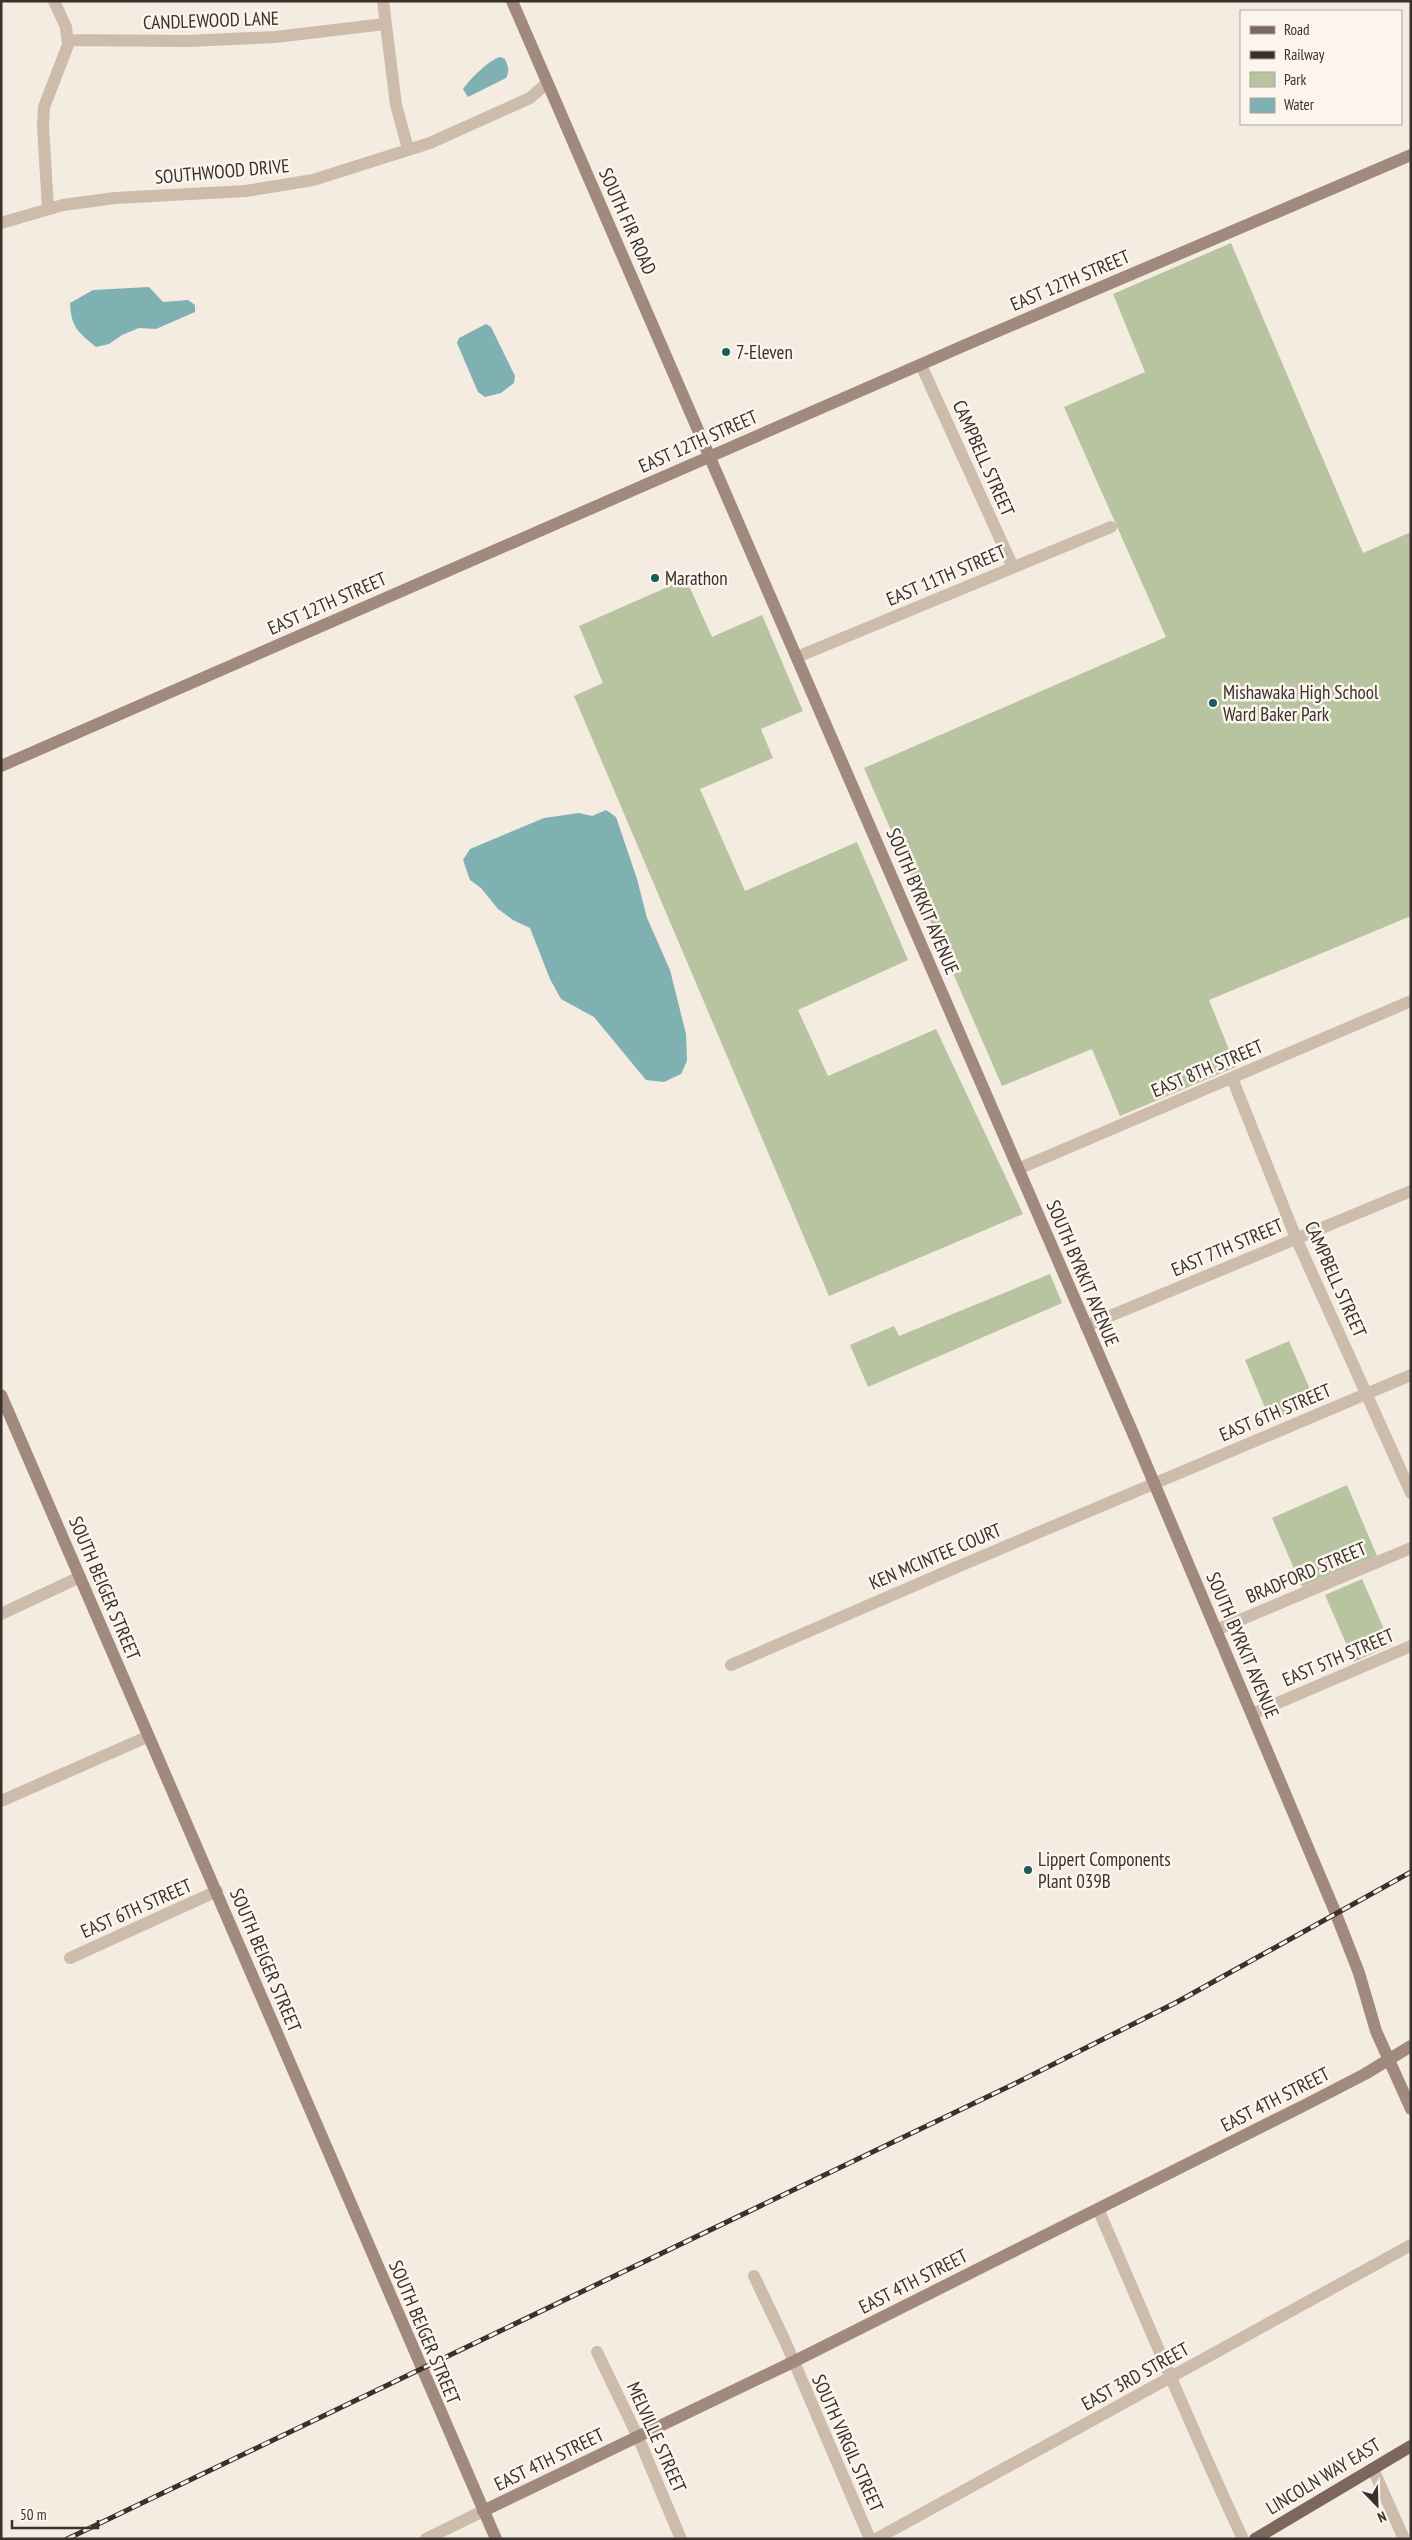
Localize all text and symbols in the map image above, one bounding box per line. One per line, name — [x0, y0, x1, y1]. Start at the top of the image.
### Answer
street label: CANDLEWOOD LANE — [143, 6, 279, 34]
legend — [1240, 10, 1402, 125]
text: Road — [1284, 20, 1310, 39]
text: Railway — [1284, 45, 1325, 64]
text: Park — [1284, 70, 1306, 89]
text: Water — [1284, 95, 1315, 114]
street label: SOUTHWOOD DRIVE — [154, 153, 290, 189]
street label: SOUTH FIR ROAD — [594, 164, 662, 278]
street label: EAST 12TH STREET — [1007, 244, 1134, 316]
place label: 7-Eleven — [736, 340, 793, 364]
marker: 7-Eleven — [720, 346, 732, 358]
street label: CAMPBELL STREET — [948, 396, 1021, 520]
street label: EAST 12TH STREET — [635, 404, 762, 478]
street label: EAST 11TH STREET — [883, 539, 1010, 611]
street label: EAST 12TH STREET — [264, 566, 391, 640]
place label: Marathon — [665, 566, 728, 590]
marker: Marathon — [649, 572, 661, 584]
place label: Mishawaka High School Ward Baker Park — [1223, 680, 1379, 726]
marker: Mishawaka High School Ward Baker Park — [1207, 697, 1219, 709]
street label: SOUTH BYRKIT AVENUE — [881, 824, 965, 978]
street label: EAST 8TH STREET — [1148, 1034, 1267, 1102]
street label: SOUTH BYRKIT AVENUE — [1041, 1196, 1125, 1350]
street label: EAST 7TH STREET — [1168, 1213, 1287, 1281]
street label: CAMPBELL STREET — [1300, 1217, 1373, 1341]
street label: EAST 6TH STREET — [1216, 1378, 1335, 1446]
street label: SOUTH BEIGER STREET — [64, 1512, 146, 1664]
street label: KEN MCINTEE COURT — [865, 1517, 1005, 1595]
street label: BRADFORD STREET — [1242, 1536, 1370, 1608]
street label: SOUTH BYRKIT AVENUE — [1201, 1568, 1285, 1722]
street label: EAST 5TH STREET — [1279, 1623, 1398, 1691]
place label: Lippert Components Plant 039B — [1038, 1847, 1171, 1893]
marker: Lippert Components Plant 039B — [1022, 1864, 1034, 1876]
street label: EAST 6TH STREET — [77, 1873, 196, 1943]
street label: SOUTH BEIGER STREET — [225, 1884, 307, 2036]
street label: EAST 4TH STREET — [1217, 2061, 1334, 2137]
street label: EAST 4TH STREET — [855, 2243, 972, 2319]
street label: SOUTH BEIGER STREET — [384, 2256, 466, 2408]
street label: EAST 3RD STREET — [1077, 2336, 1193, 2415]
street label: SOUTH VIRGIL STREET — [807, 2370, 889, 2516]
street label: MELVILLE STREET — [622, 2378, 692, 2496]
street label: EAST 4TH STREET — [490, 2422, 608, 2496]
street label: LINCOLN WAY EAST — [1261, 2433, 1385, 2519]
north arrow — [1352, 2480, 1402, 2530]
scale bar — [12, 2498, 99, 2530]
text: 50 m — [20, 2505, 46, 2524]

